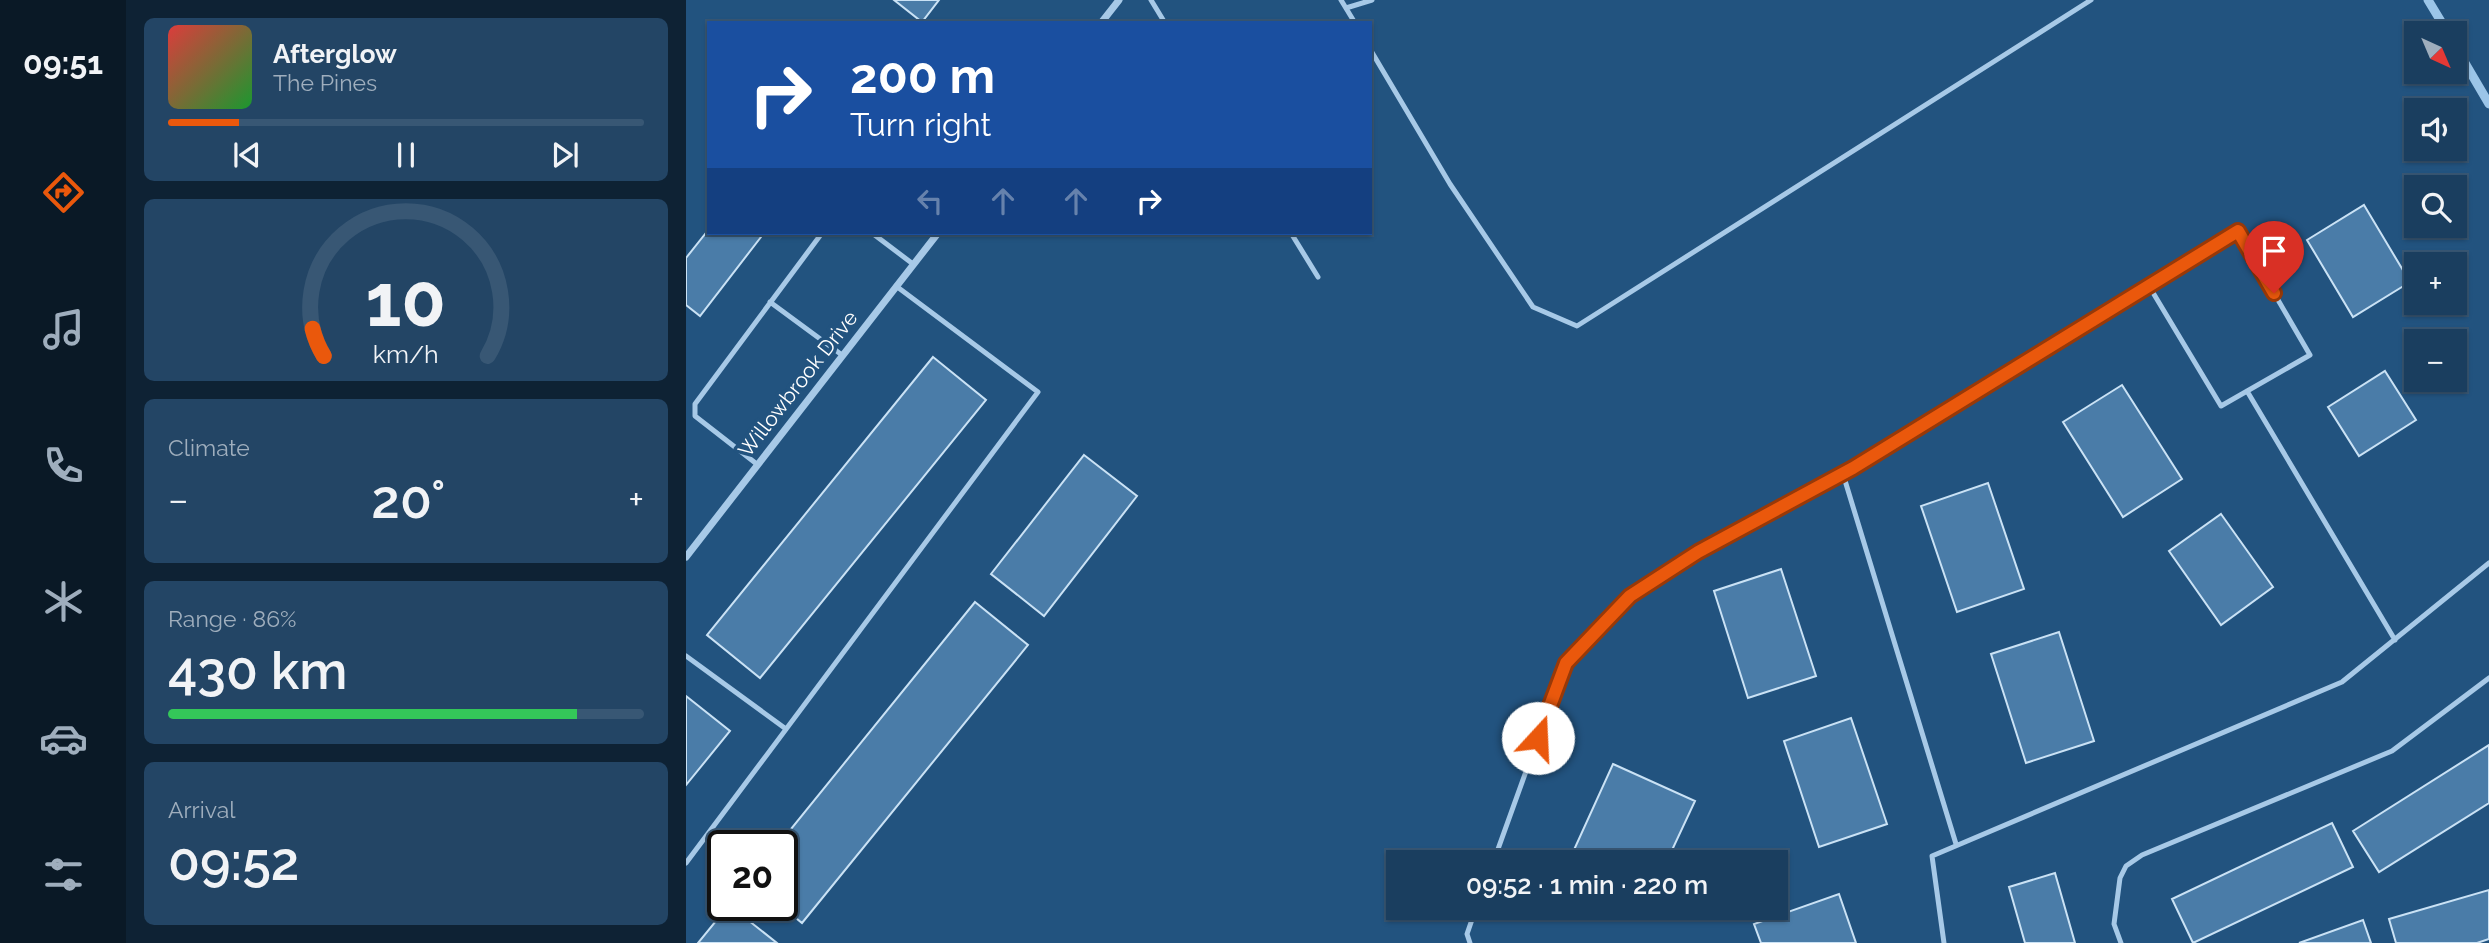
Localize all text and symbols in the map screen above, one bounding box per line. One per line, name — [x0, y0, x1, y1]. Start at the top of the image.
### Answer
north arrow — [2404, 21, 2468, 84]
map controls — [2404, 21, 2467, 392]
text: Afterglow — [273, 39, 397, 69]
text: 09:51 — [23, 44, 103, 81]
text: 200 m — [850, 47, 995, 104]
icon: right — [735, 49, 826, 140]
text: The Pines — [273, 69, 377, 96]
button: sound — [2404, 98, 2467, 161]
text: Turn right — [850, 106, 991, 143]
icon: previous — [228, 136, 266, 174]
icon: pause — [387, 136, 425, 174]
icon: next — [546, 136, 584, 174]
icon: directions — [39, 168, 88, 217]
button: search — [2404, 175, 2467, 238]
icon: left — [911, 182, 949, 220]
icon: ahead — [984, 182, 1022, 220]
icon: ahead — [1057, 182, 1095, 220]
icon: right — [1130, 182, 1168, 220]
pin — [2244, 221, 2304, 293]
icon: arrive — [2255, 232, 2293, 270]
button: + — [2404, 252, 2467, 315]
text: 10 — [366, 259, 446, 344]
icon: music — [39, 305, 88, 354]
street label: Willowbrook Drive — [733, 306, 862, 462]
button: − — [2404, 329, 2467, 392]
text: km/h — [373, 339, 439, 369]
text: Climate — [168, 434, 250, 461]
icon: phone — [39, 441, 88, 490]
text: 20° — [371, 469, 445, 530]
text: − — [168, 477, 188, 522]
text: + — [628, 477, 644, 522]
icon: climate — [39, 577, 88, 626]
text: Range · 86% — [168, 605, 297, 632]
text: 430 km — [168, 640, 347, 701]
position arrow — [1501, 701, 1575, 775]
icon: car — [39, 714, 88, 763]
text: Arrival — [168, 796, 235, 823]
speed limit sign: 20 — [707, 830, 798, 921]
text: 09:52 — [168, 831, 299, 892]
icon: filters — [39, 850, 88, 899]
text: 09:52 · 1 min · 220 m — [1466, 870, 1708, 900]

